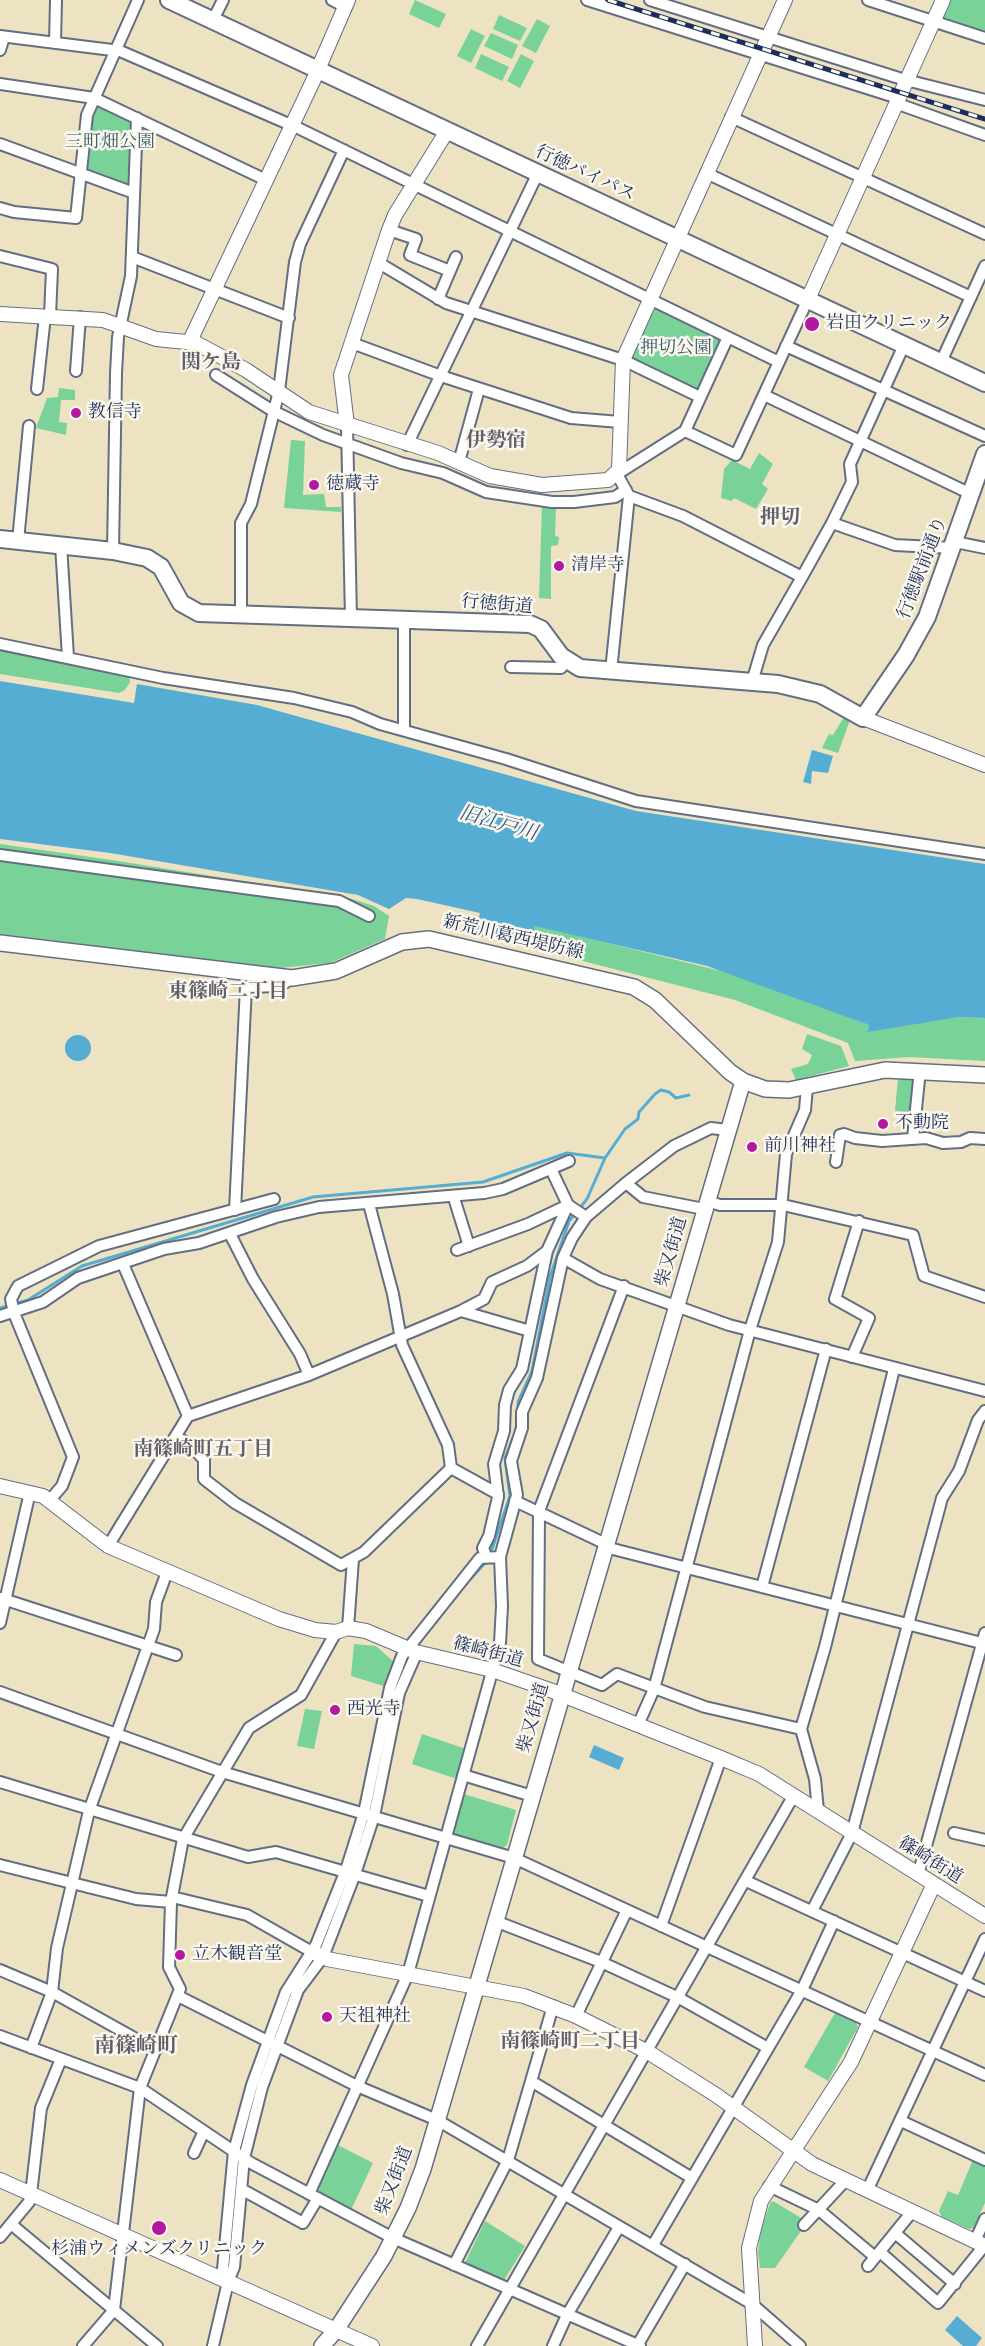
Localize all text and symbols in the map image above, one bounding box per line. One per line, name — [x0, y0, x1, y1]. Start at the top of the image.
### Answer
park label: 三町畑公園 — [65, 132, 155, 154]
street label: 行徳バイパス — [531, 141, 639, 207]
place label: 岩田クリニック — [826, 313, 952, 335]
marker: 岩田クリニック — [803, 315, 821, 333]
park label: 押切公園 — [640, 338, 712, 360]
district label: 関ケ島 — [181, 351, 241, 375]
place label: 教信寺 — [88, 402, 142, 424]
marker: 教信寺 — [69, 406, 83, 420]
district label: 伊勢宿 — [466, 429, 526, 453]
place label: 徳蔵寺 — [326, 474, 380, 496]
marker: 徳蔵寺 — [307, 478, 321, 492]
district label: 押切 — [760, 506, 800, 530]
street label: 行徳駅前通り — [894, 514, 952, 622]
place label: 清岸寺 — [571, 555, 625, 577]
marker: 清岸寺 — [552, 559, 566, 573]
street label: 行徳街道 — [460, 591, 534, 619]
water label: 旧江戸川 — [456, 801, 540, 847]
street label: 新荒川葛西堤防線 — [440, 911, 586, 965]
district label: 東篠崎二丁目 — [168, 980, 288, 1004]
place label: 不動院 — [895, 1113, 949, 1135]
marker: 不動院 — [876, 1117, 890, 1131]
place label: 前川神社 — [764, 1136, 836, 1158]
marker: 前川神社 — [745, 1140, 759, 1154]
street label: 柴又街道 — [652, 1214, 692, 1290]
district label: 南篠崎町五丁目 — [133, 1438, 273, 1462]
street label: 篠崎街道 — [450, 1633, 526, 1673]
street label: 柴又街道 — [514, 1680, 554, 1756]
place label: 西光寺 — [347, 1699, 401, 1721]
marker: 西光寺 — [328, 1703, 342, 1717]
street label: 篠崎街道 — [894, 1833, 966, 1889]
place label: 立木観音堂 — [192, 1944, 282, 1966]
marker: 立木観音堂 — [173, 1948, 187, 1962]
place label: 天祖神社 — [339, 2006, 411, 2028]
marker: 天祖神社 — [320, 2010, 334, 2024]
district label: 南篠崎町二丁目 — [500, 2030, 640, 2054]
district label: 南篠崎町 — [94, 2034, 178, 2060]
street label: 柴又街道 — [372, 2144, 418, 2218]
marker: 杉浦ウィメンズクリニック — [150, 2219, 168, 2237]
place label: 杉浦ウィメンズクリニック — [51, 2239, 267, 2261]

